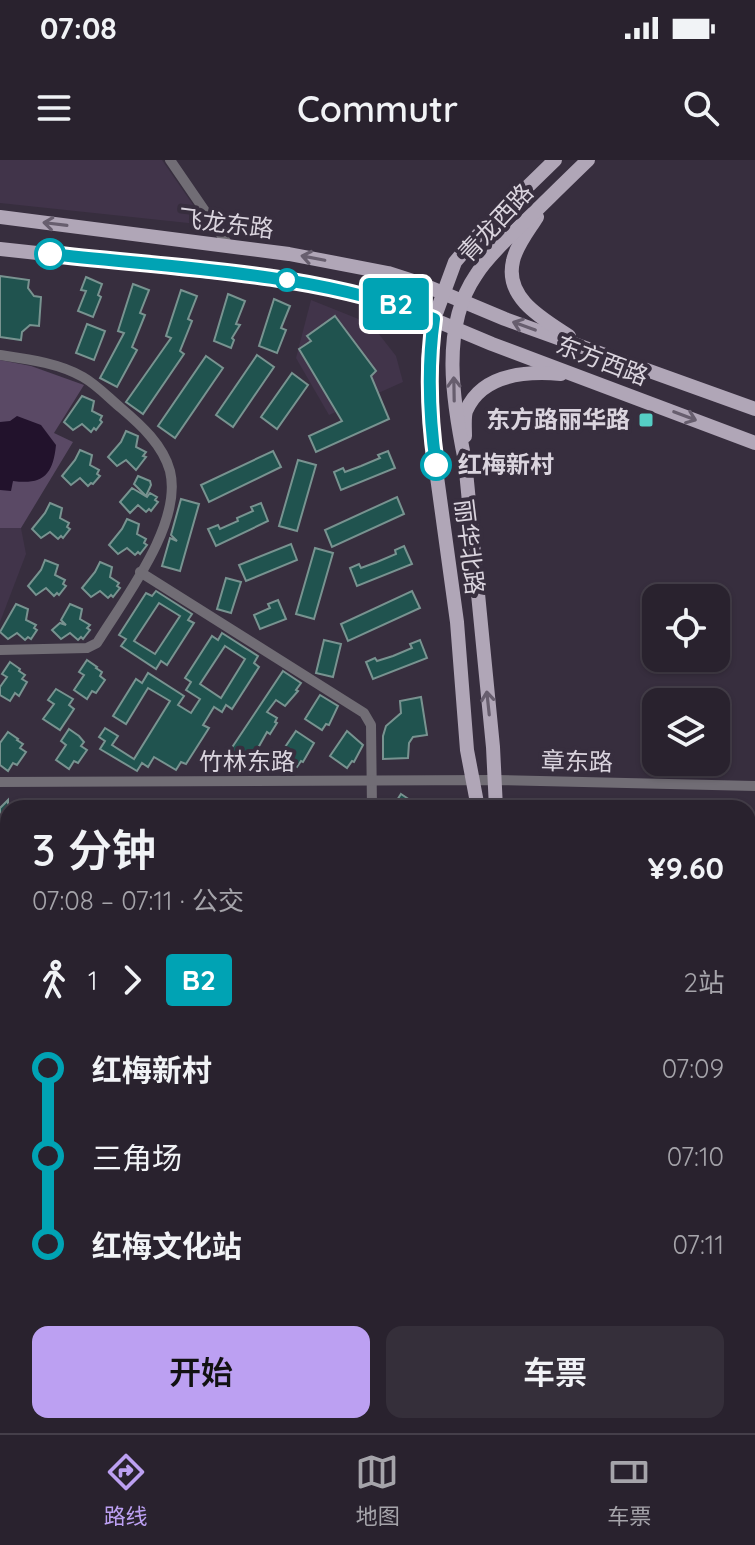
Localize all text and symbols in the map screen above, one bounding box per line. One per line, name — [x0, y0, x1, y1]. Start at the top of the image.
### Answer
text: 07:08 — [40, 9, 117, 47]
icon: menu — [32, 86, 76, 130]
text: Commutr — [297, 86, 458, 131]
icon: search — [679, 86, 723, 130]
street label: 青龙西路 — [452, 177, 539, 268]
street label: 飞龙东路 — [177, 202, 276, 244]
one-way arrow — [42, 217, 69, 232]
unlabelled marker — [35, 239, 65, 269]
one-way arrow — [301, 250, 326, 265]
unlabelled marker — [276, 269, 298, 291]
line badge: B2 — [360, 278, 432, 330]
text: B2 — [379, 286, 413, 321]
one-way arrow — [511, 317, 536, 332]
street label: 东方西路 — [552, 329, 653, 391]
one-way arrow — [447, 376, 462, 403]
place label: 东方路丽华路 — [486, 404, 630, 434]
one-way arrow — [672, 410, 697, 424]
marker: 东方路丽华路 — [637, 411, 655, 429]
place label: 红梅新村 — [458, 449, 554, 479]
marker: 红梅新村 — [421, 450, 451, 480]
street label: 丽华北路 — [449, 497, 491, 596]
map controls — [642, 584, 730, 776]
button: locate — [642, 584, 730, 672]
button: layers — [642, 688, 730, 776]
one-way arrow — [481, 690, 496, 716]
street label: 章东路 — [541, 745, 613, 777]
street label: 竹林东路 — [199, 746, 295, 776]
text: 3 分钟 — [32, 822, 156, 877]
text: ¥9.60 — [648, 849, 724, 887]
text: 07:08 – 07:11 · 公交 — [32, 884, 244, 917]
icon: walk — [32, 958, 76, 1002]
icon: forward — [110, 958, 154, 1002]
text: B2 — [182, 962, 216, 997]
text: 1 — [88, 964, 98, 997]
text: 2站 — [684, 966, 724, 999]
text: 红梅新村 — [92, 1051, 212, 1089]
text: 07:09 — [662, 1052, 724, 1085]
text: 三角场 — [92, 1139, 182, 1177]
text: 07:10 — [667, 1140, 724, 1173]
text: 红梅文化站 — [92, 1227, 242, 1265]
text: 07:11 — [673, 1228, 724, 1261]
button: 开始 — [32, 1326, 370, 1418]
button: 车票 — [386, 1326, 724, 1418]
tab: 路线 — [104, 1450, 148, 1530]
tab: 地图 — [355, 1450, 399, 1530]
tab: 车票 — [607, 1450, 651, 1530]

